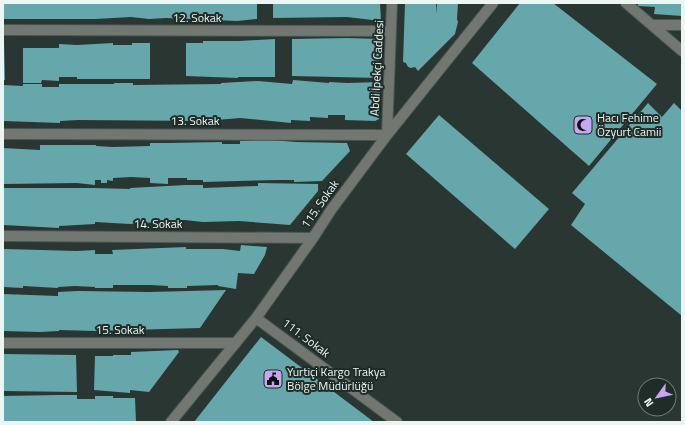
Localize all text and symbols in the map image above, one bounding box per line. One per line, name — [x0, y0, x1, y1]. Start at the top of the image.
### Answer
street label: 12. Sokak — [173, 8, 222, 27]
street label: Abdi İpekçi Caddesi — [365, 20, 389, 116]
place label: Hacı Fehime Özyurt Camii — [597, 108, 661, 141]
street label: 13. Sokak — [171, 111, 220, 130]
mosque icon: Hacı Fehime Özyurt Camii — [572, 114, 594, 136]
street label: 115. Sokak — [296, 175, 343, 232]
street label: 14. Sokak — [134, 214, 183, 233]
street label: 111. Sokak — [278, 313, 334, 362]
street label: 15. Sokak — [96, 320, 145, 339]
place label: Yurtiçi Kargo Trakya Bölge Müdürlüğü — [287, 362, 386, 395]
public building icon: Yurtiçi Kargo Trakya Bölge Müdürlüğü — [262, 368, 284, 390]
north arrow — [637, 377, 677, 417]
text: N — [640, 395, 657, 410]

